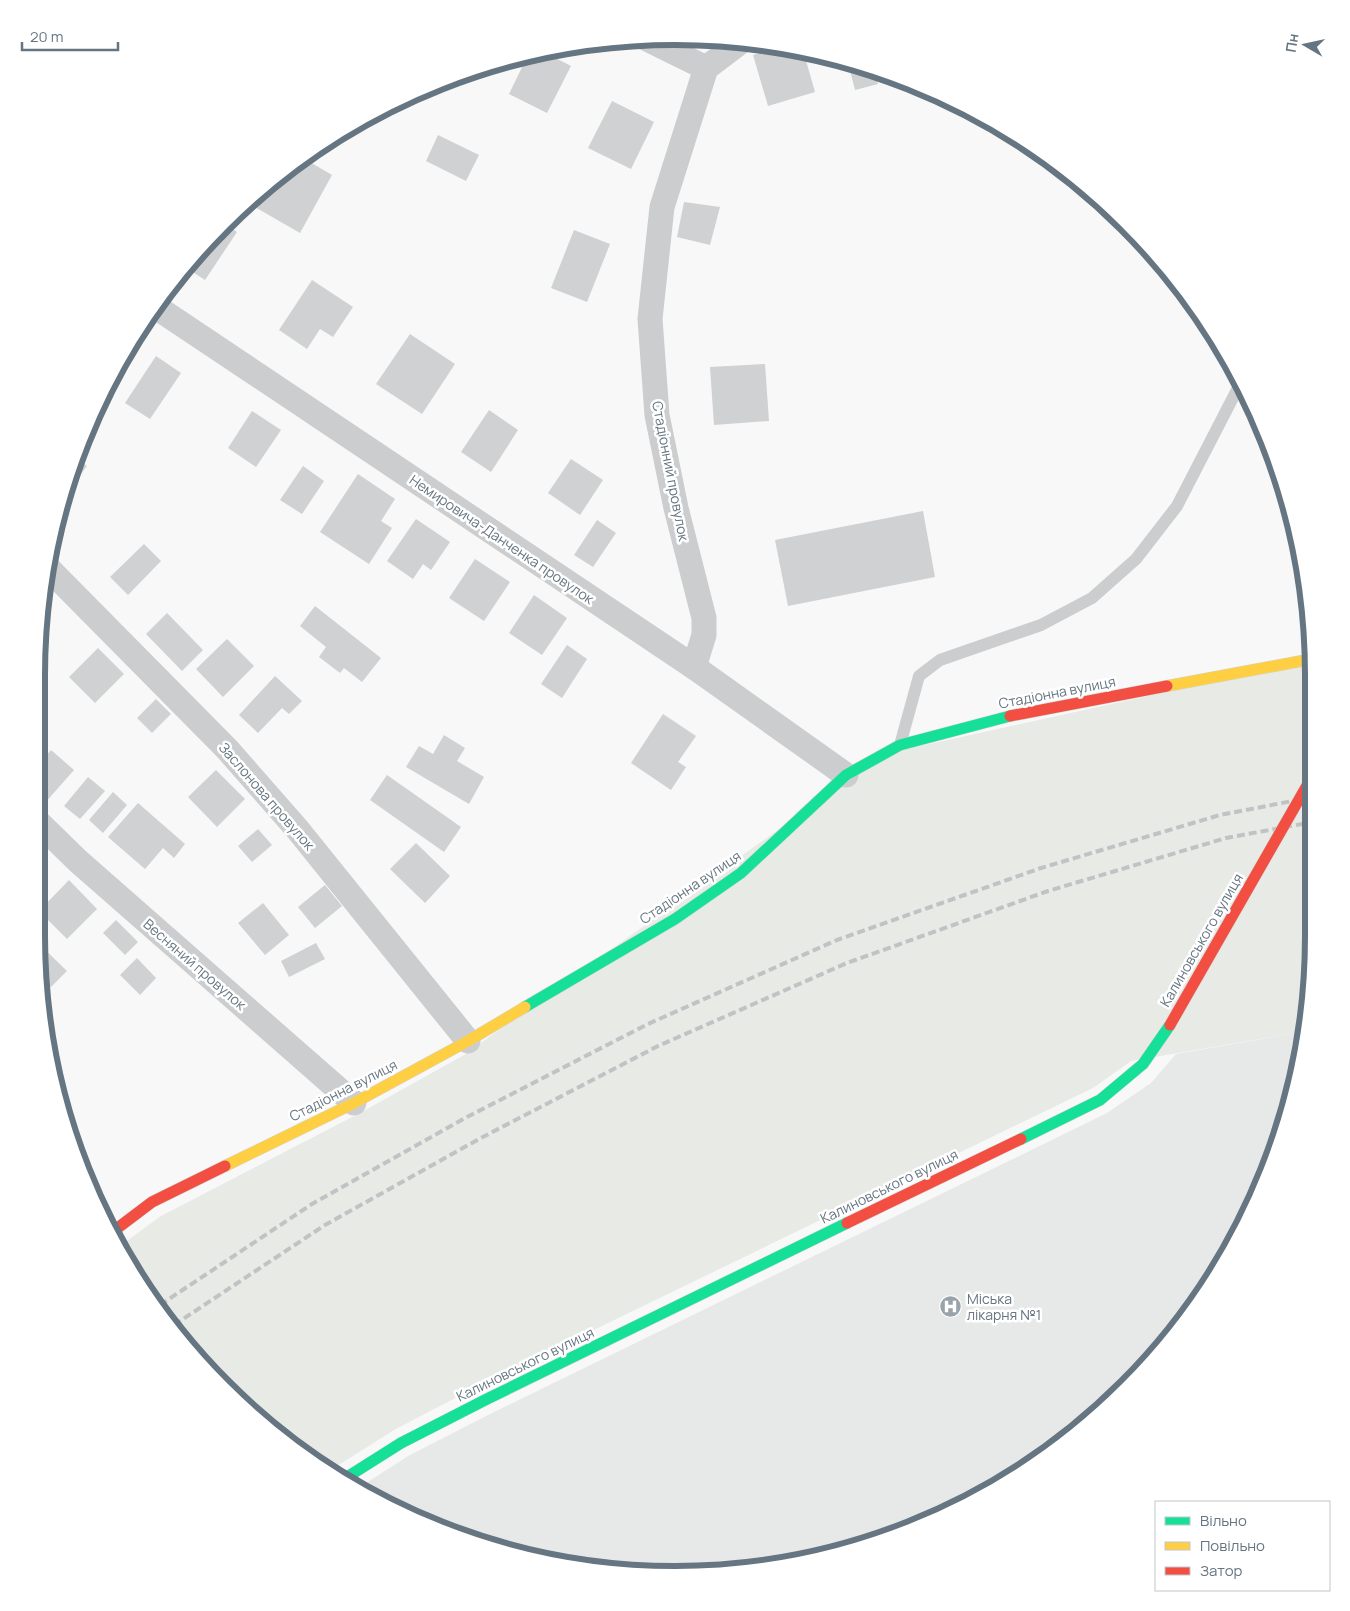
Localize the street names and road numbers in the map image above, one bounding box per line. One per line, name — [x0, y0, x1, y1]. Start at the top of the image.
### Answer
street label: Стадіонний провулок — [648, 399, 694, 544]
street label: Немировича-Данченка провулок — [406, 470, 599, 609]
street label: Стадіонна вулиця — [997, 671, 1117, 713]
street label: Заслонова провулок — [215, 738, 320, 855]
street label: Стадіонна вулиця — [635, 846, 745, 928]
street label: Калиновського вулиця — [1155, 870, 1247, 1010]
street label: Весняний провулок — [140, 914, 251, 1014]
street label: Стадіонна вулиця — [286, 1055, 400, 1125]
street label: Калиновського вулиця — [817, 1144, 961, 1228]
street label: Калиновського вулиця — [453, 1322, 597, 1406]

